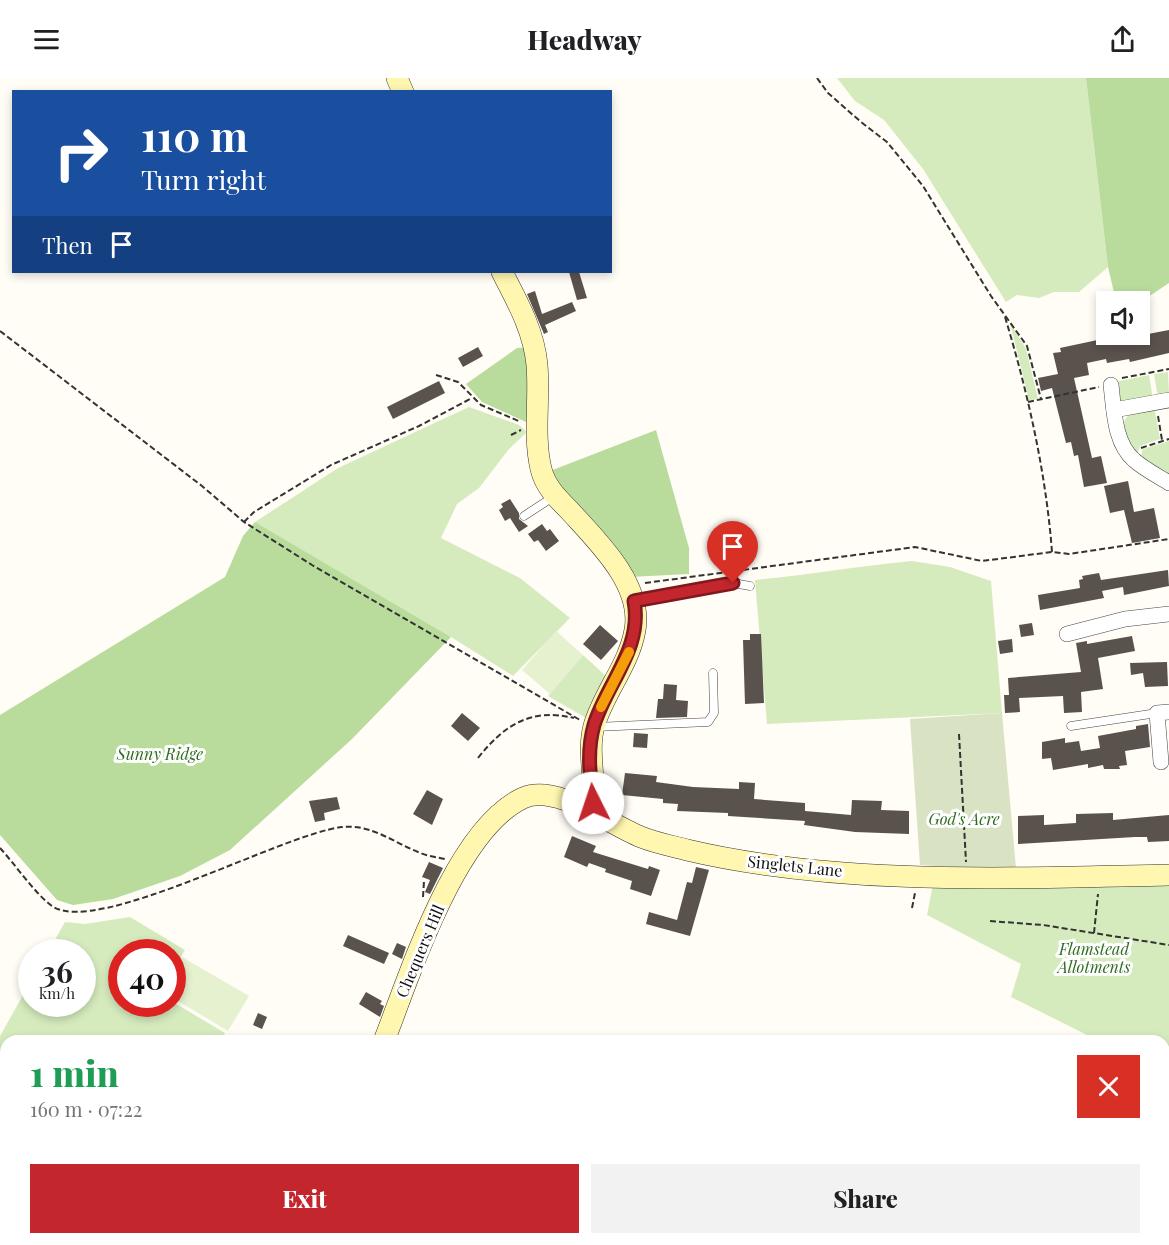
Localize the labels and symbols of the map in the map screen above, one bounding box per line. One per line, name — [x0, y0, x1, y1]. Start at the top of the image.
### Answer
pin — [707, 521, 758, 583]
park label: Sunny Ridge — [116, 743, 203, 764]
position arrow — [561, 771, 625, 835]
park label: God's Acre — [928, 808, 1000, 829]
street label: Singlets Lane — [746, 850, 844, 881]
street label: Chequers Hill — [391, 901, 449, 1001]
park label: Flamstead Allotments — [1056, 938, 1130, 977]
speed limit sign: 40 — [108, 939, 186, 1017]

